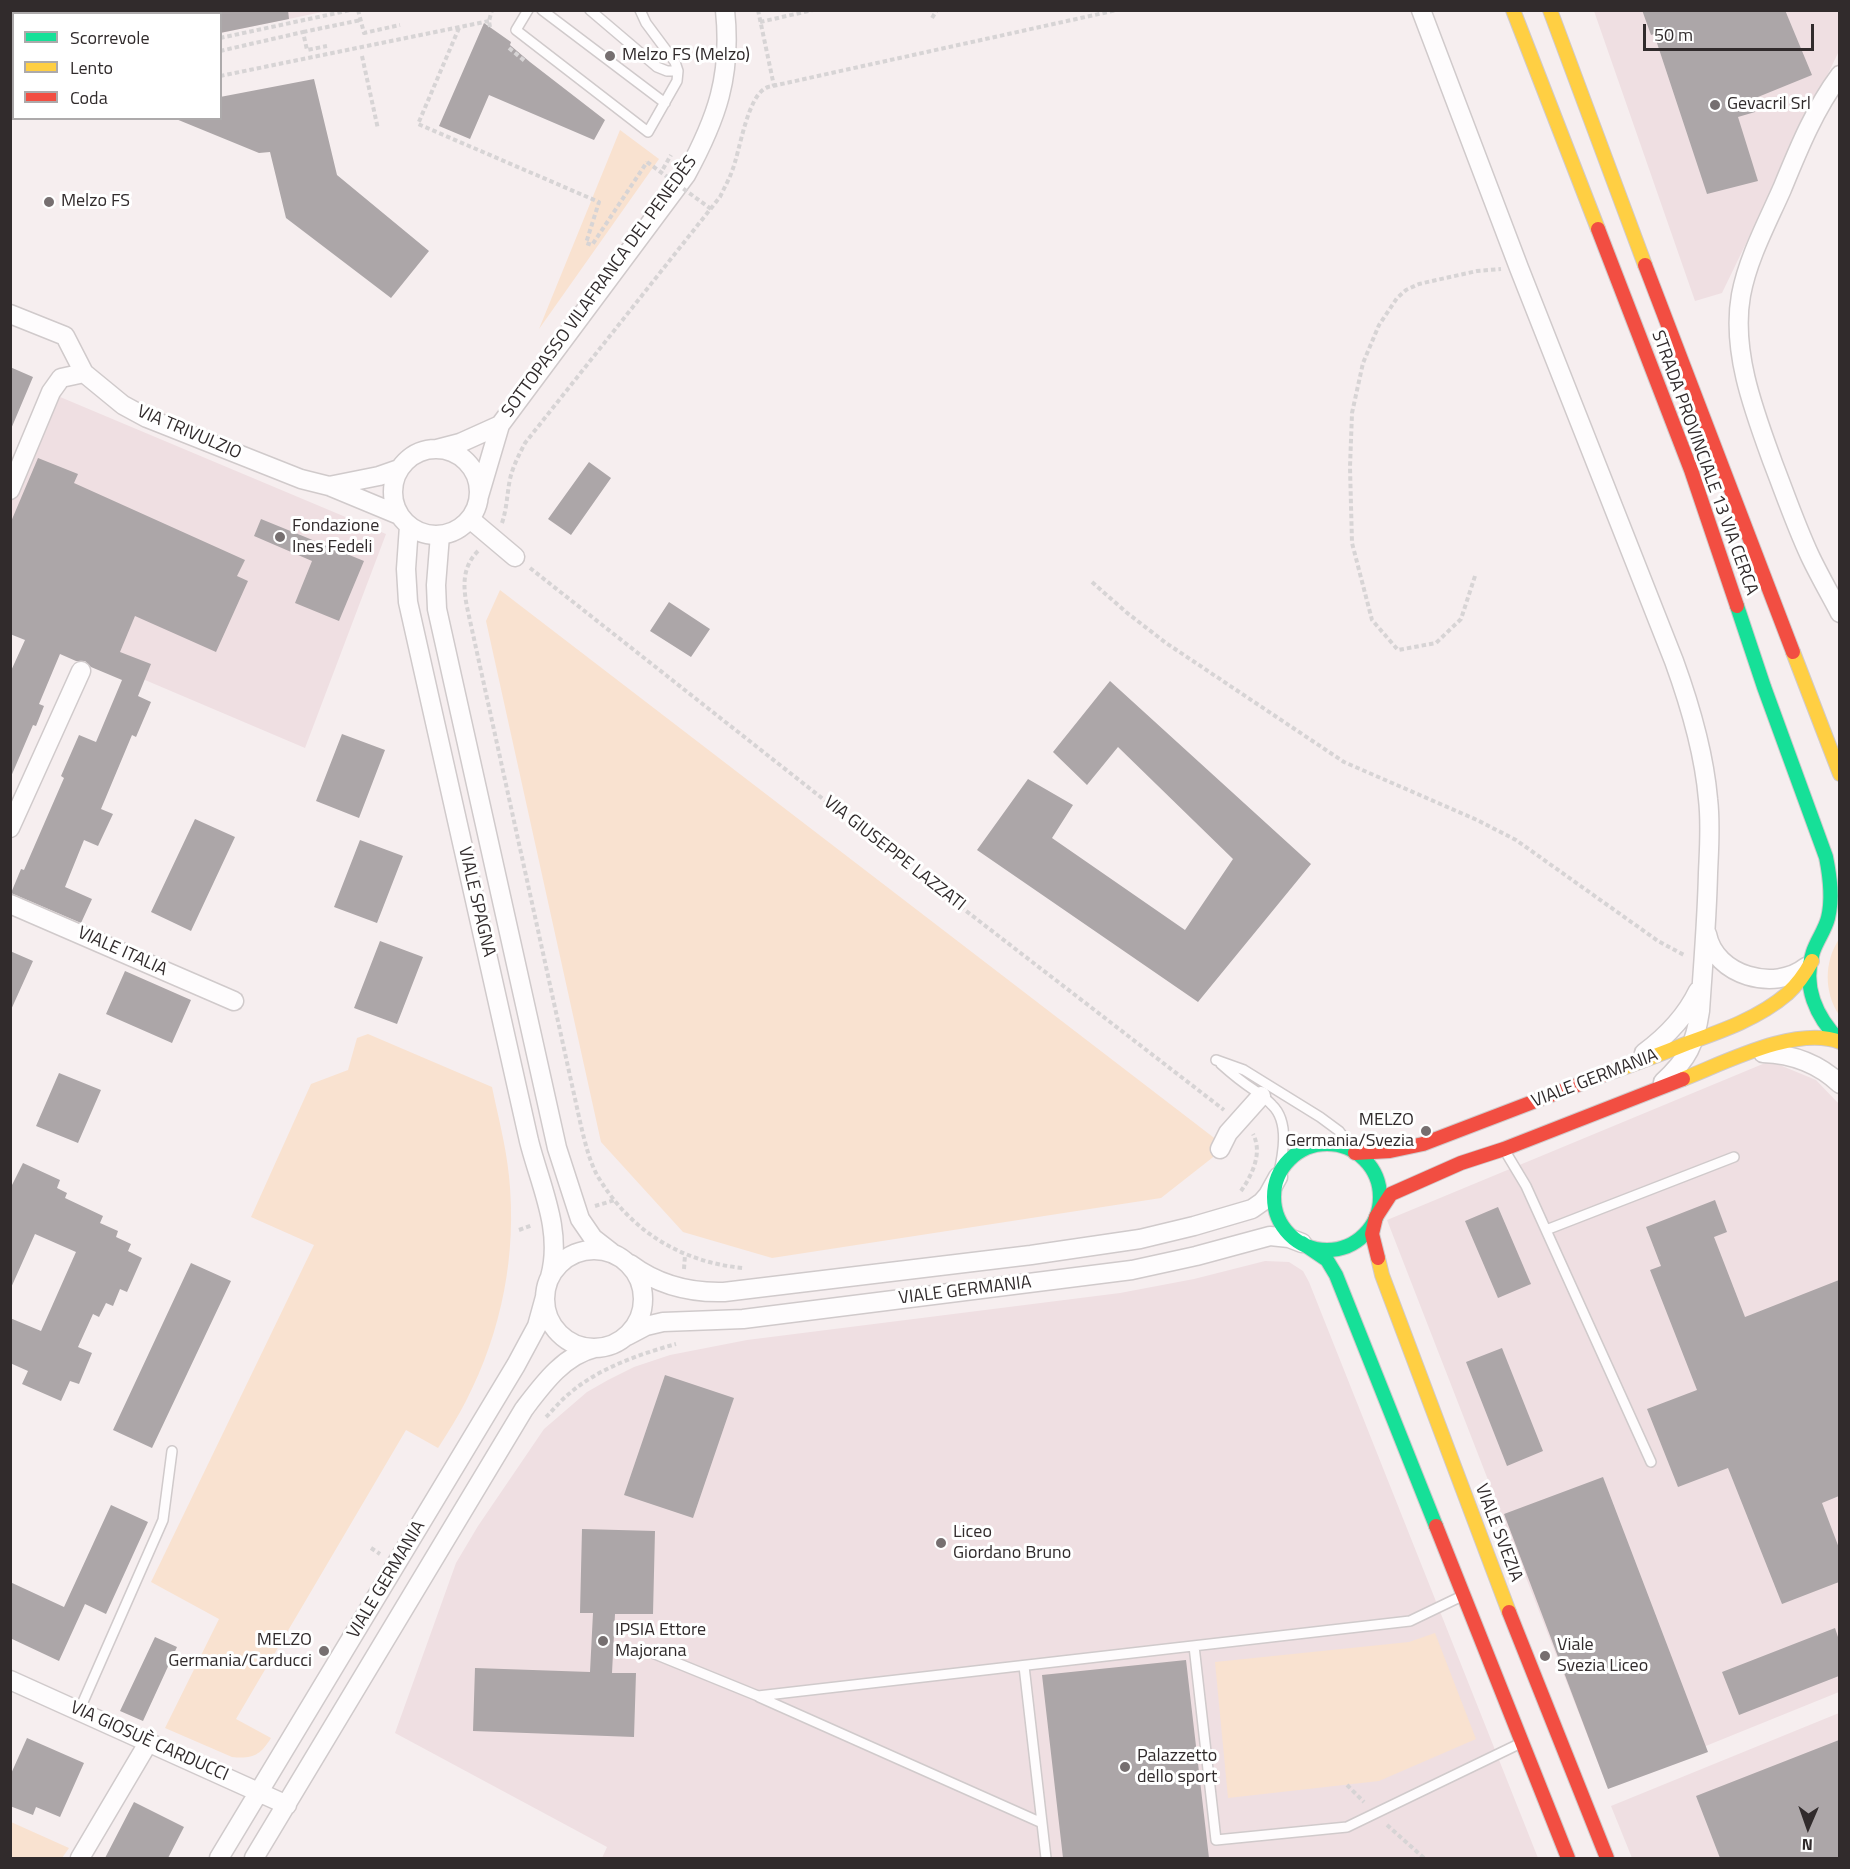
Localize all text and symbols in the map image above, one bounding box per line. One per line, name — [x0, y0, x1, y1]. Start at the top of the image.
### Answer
legend — [12, 12, 222, 120]
scale bar — [1646, 12, 1817, 50]
text: 50 m — [1654, 21, 1693, 48]
text: Scorrevole — [70, 24, 149, 51]
place label: Melzo FS (Melzo) — [622, 45, 750, 67]
marker: Melzo FS (Melzo) — [603, 49, 617, 63]
text: Lento — [70, 54, 113, 81]
text: Coda — [70, 84, 108, 111]
place label: Gevacril Srl — [1727, 94, 1811, 116]
marker: Gevacril Srl — [1708, 98, 1722, 112]
street label: SOTTOPASSO VILAFRANCA DEL PENEDÈS — [498, 152, 702, 422]
place label: Melzo FS — [61, 191, 130, 213]
marker: Melzo FS — [42, 195, 56, 209]
street label: STRADA PROVINCIALE 13 VIA CERCA — [1646, 328, 1762, 598]
street label: VIA TRIVULZIO — [134, 401, 244, 465]
place label: Fondazione Ines Fedeli — [292, 516, 379, 558]
marker: Fondazione Ines Fedeli — [273, 530, 287, 544]
street label: VIA GIUSEPPE LAZZATI — [819, 792, 969, 916]
street label: VIALE SPAGNA — [453, 845, 499, 959]
street label: VIALE ITALIA — [74, 923, 170, 981]
street label: VIALE GERMANIA — [1529, 1045, 1661, 1113]
place label: MELZO Germania/Svezia — [1285, 1110, 1414, 1152]
marker: MELZO Germania/Svezia — [1419, 1124, 1433, 1138]
street label: VIALE GERMANIA — [897, 1272, 1033, 1310]
street label: VIALE SVEZIA — [1469, 1481, 1527, 1585]
street label: VIALE GERMANIA — [343, 1517, 431, 1643]
place label: Liceo Giordano Bruno — [953, 1522, 1071, 1564]
marker: Liceo Giordano Bruno — [934, 1536, 948, 1550]
place label: IPSIA Ettore Majorana — [615, 1620, 706, 1662]
place label: MELZO Germania/Carducci — [168, 1630, 312, 1672]
marker: IPSIA Ettore Majorana — [596, 1634, 610, 1648]
place label: Viale Svezia Liceo — [1557, 1635, 1648, 1678]
marker: MELZO Germania/Carducci — [317, 1644, 331, 1658]
marker: Viale Svezia Liceo — [1538, 1649, 1552, 1663]
street label: VIA GIOSUÈ CARDUCCI — [67, 1697, 231, 1787]
place label: Palazzetto dello sport — [1137, 1746, 1217, 1788]
marker: Palazzetto dello sport — [1118, 1760, 1132, 1774]
north arrow — [1778, 1797, 1838, 1857]
text: N — [1801, 1833, 1813, 1857]

